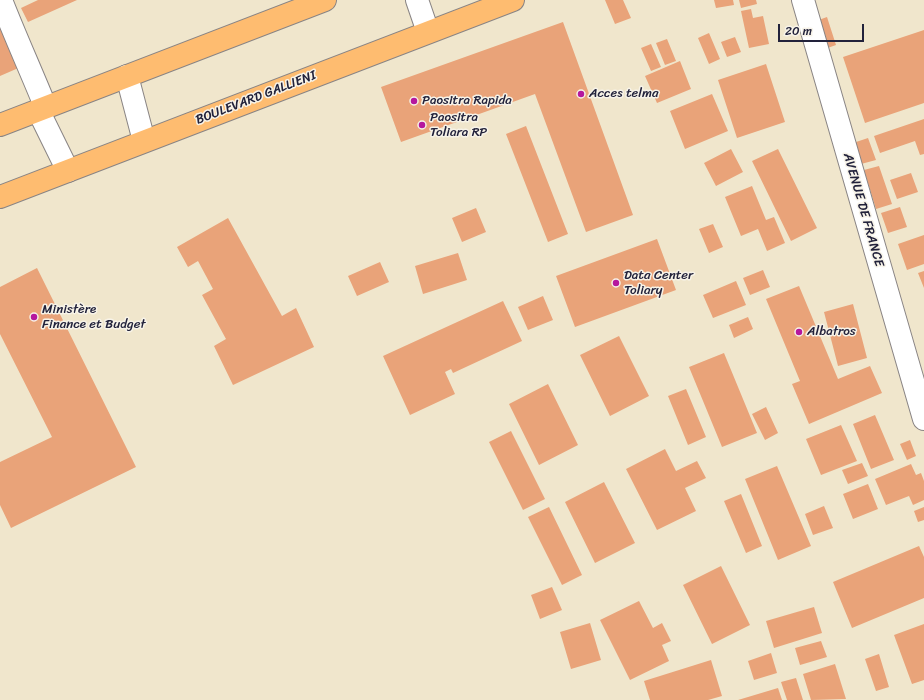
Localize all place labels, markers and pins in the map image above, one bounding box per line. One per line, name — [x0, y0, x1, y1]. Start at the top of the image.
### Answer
place label: Acces telma — [589, 86, 658, 102]
marker: Acces telma — [576, 89, 586, 99]
place label: Paositra Rapida — [422, 93, 512, 109]
marker: Paositra Rapida — [409, 96, 419, 106]
place label: Paositra Toliara RP — [430, 110, 487, 141]
marker: Paositra Toliara RP — [417, 120, 427, 130]
place label: Data Center Toliary — [624, 268, 693, 299]
marker: Data Center Toliary — [611, 278, 621, 288]
place label: Ministère Finance et Budget — [42, 302, 146, 333]
marker: Ministère Finance et Budget — [29, 312, 39, 322]
place label: Albatros — [807, 324, 856, 340]
marker: Albatros — [794, 327, 804, 337]

